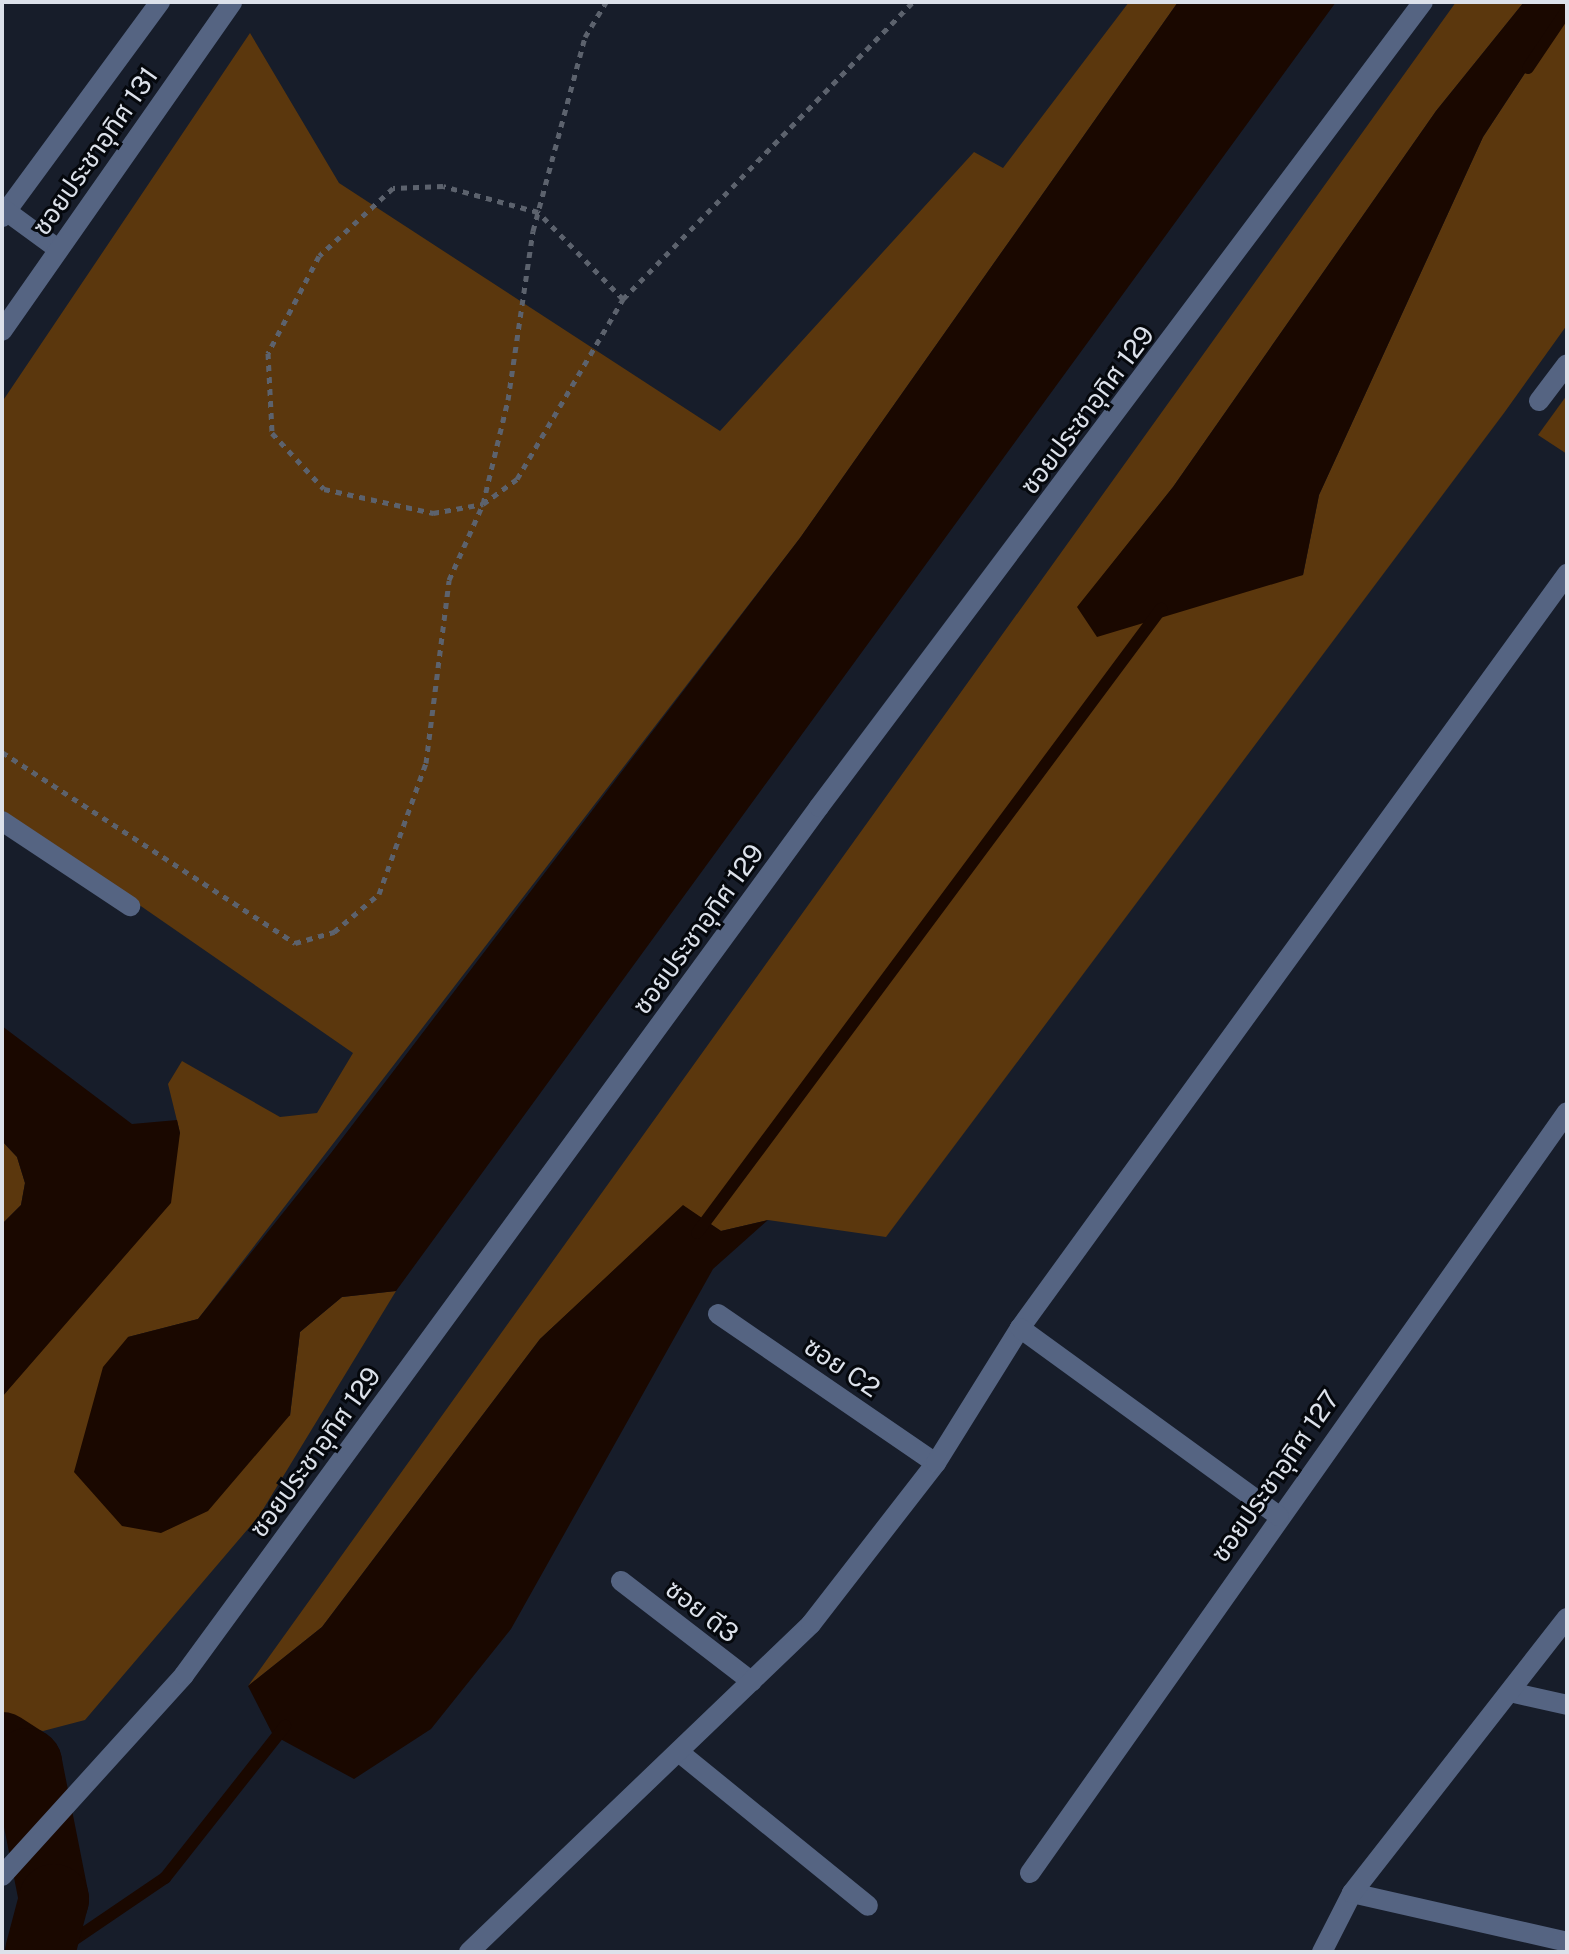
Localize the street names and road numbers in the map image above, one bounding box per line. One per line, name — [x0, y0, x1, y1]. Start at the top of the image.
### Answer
street label: ซอยประชาอุทิศ 131 — [25, 61, 165, 241]
street label: ซอยประชาอุทิศ 129 — [1014, 320, 1160, 500]
street label: ซอยประชาอุทิศ 129 — [626, 838, 770, 1020]
street label: ซอย C2 — [798, 1330, 886, 1404]
street label: ซอยประชาอุทิศ 129 — [243, 1361, 387, 1543]
street label: ซอยประชาอุทิศ 127 — [1204, 1384, 1346, 1568]
street label: ซอย ดี3 — [659, 1573, 745, 1649]

